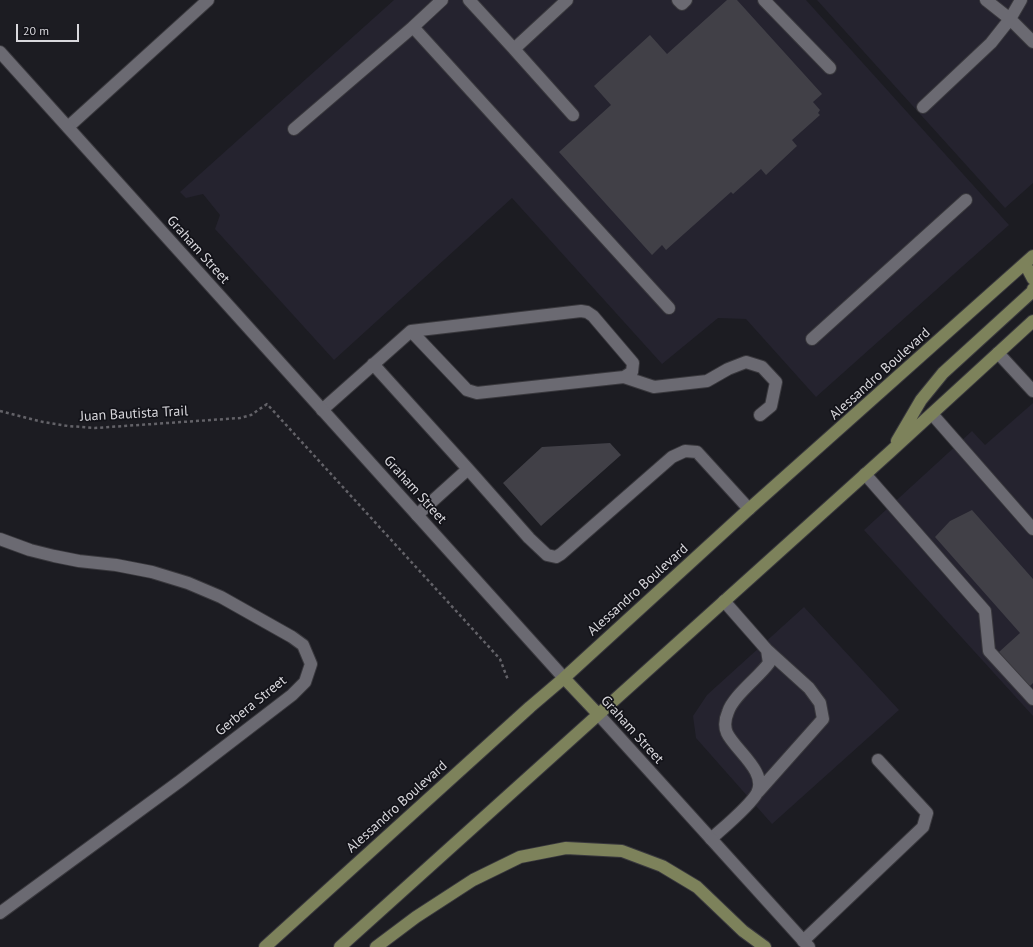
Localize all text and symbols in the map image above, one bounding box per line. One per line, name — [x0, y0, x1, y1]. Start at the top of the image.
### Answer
scale bar — [18, 16, 81, 42]
text: 20 m — [23, 23, 49, 38]
street label: Graham Street — [163, 213, 233, 287]
street label: Alessandro Boulevard — [826, 324, 934, 424]
street label: Juan Bautista Trail — [79, 403, 189, 425]
street label: Graham Street — [380, 453, 450, 527]
street label: Alessandro Boulevard — [584, 540, 692, 640]
street label: Gerbera Street — [212, 672, 290, 740]
street label: Graham Street — [597, 693, 667, 767]
street label: Alessandro Boulevard — [343, 757, 451, 857]

